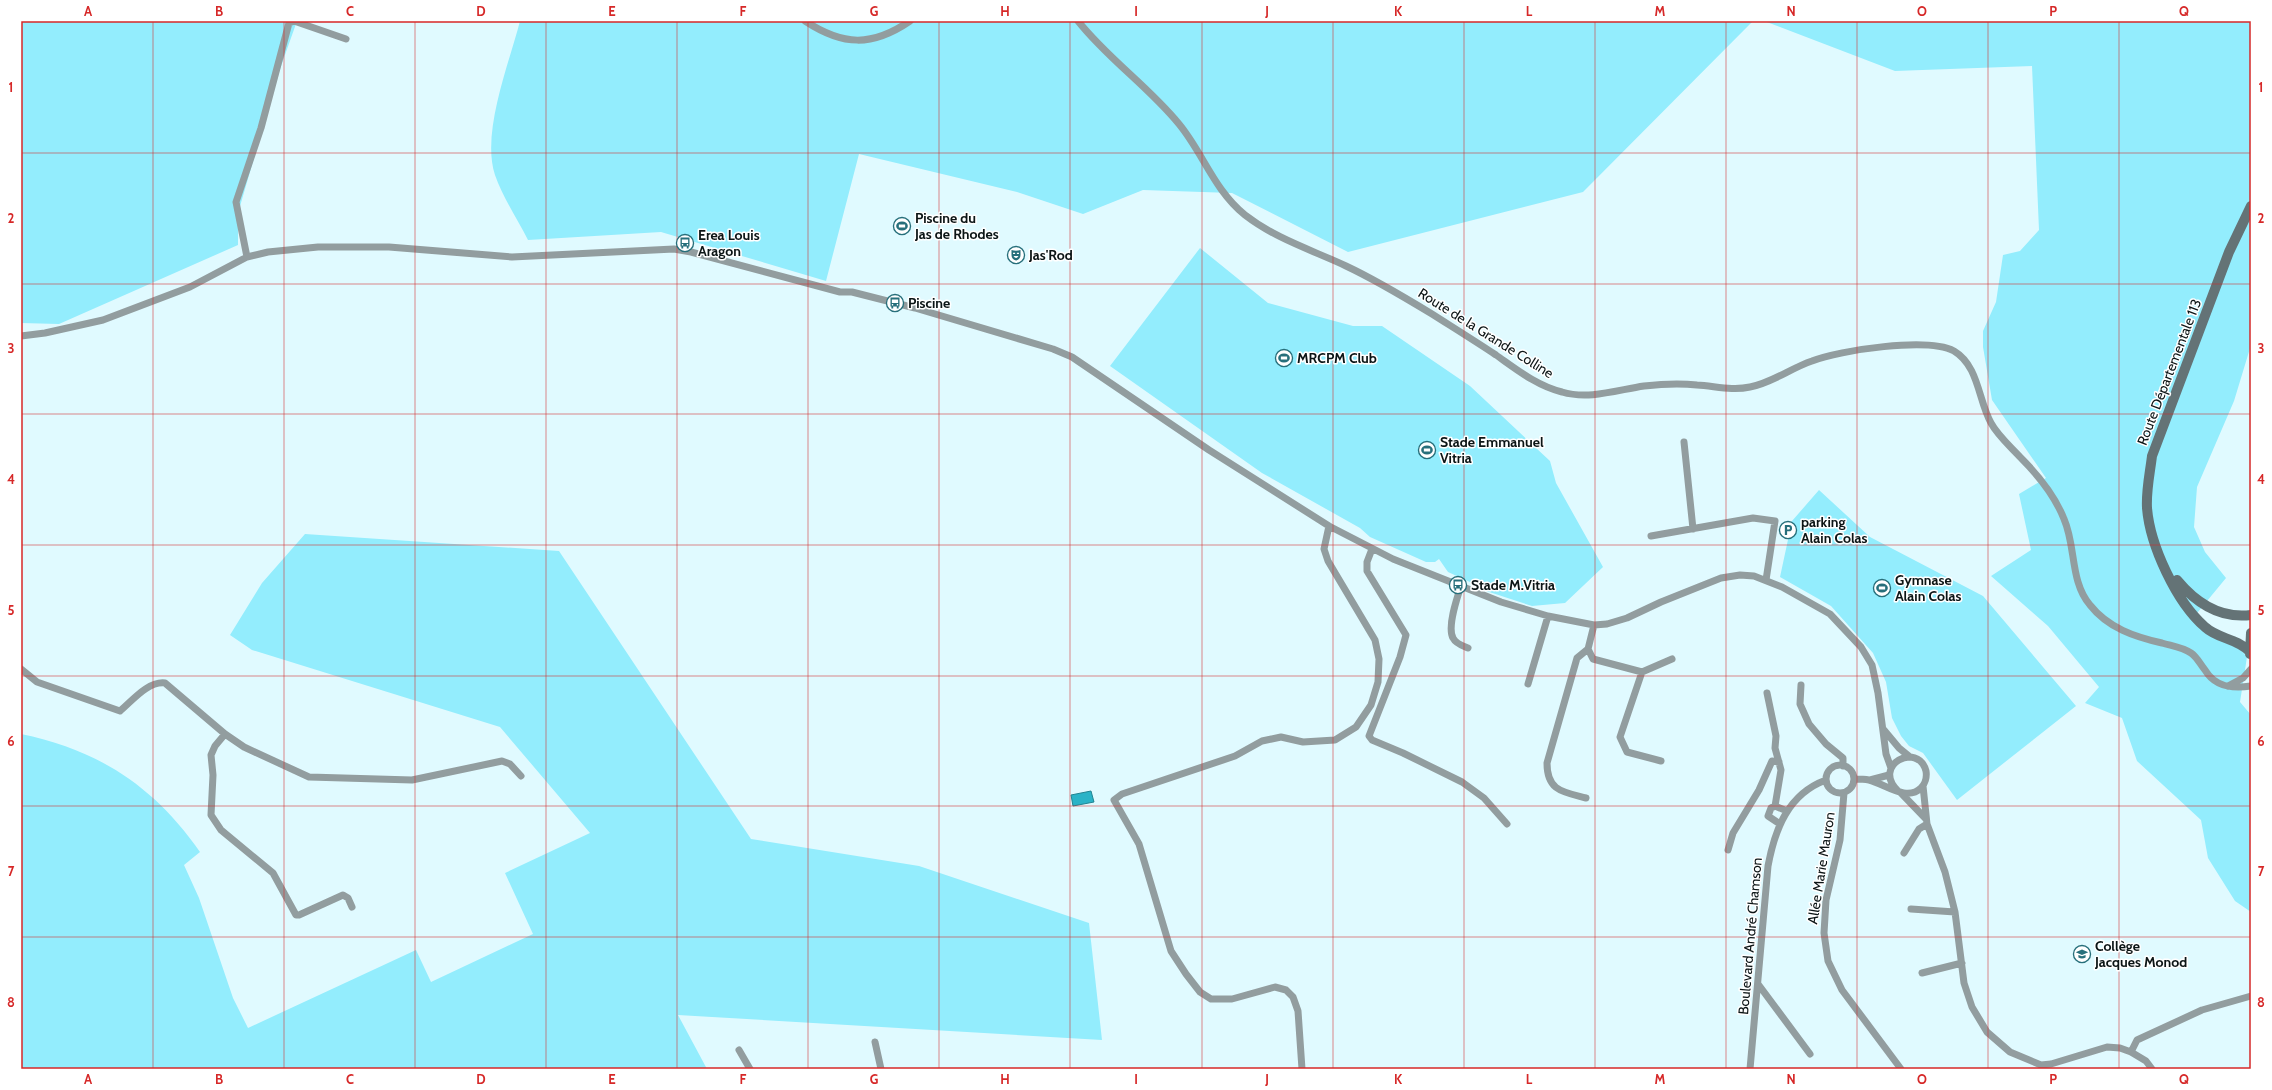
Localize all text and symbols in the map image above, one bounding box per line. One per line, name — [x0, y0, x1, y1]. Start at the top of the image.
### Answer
text: A — [84, 3, 93, 19]
text: B — [215, 3, 223, 19]
text: C — [346, 3, 354, 19]
text: D — [476, 3, 486, 19]
text: E — [608, 3, 616, 19]
text: F — [740, 3, 747, 19]
text: G — [870, 3, 879, 19]
text: H — [1000, 3, 1010, 19]
text: I — [1134, 3, 1138, 19]
text: J — [1264, 3, 1269, 19]
text: K — [1394, 3, 1403, 19]
text: L — [1526, 3, 1533, 19]
text: M — [1655, 3, 1666, 19]
text: N — [1786, 3, 1796, 19]
text: O — [1917, 3, 1927, 19]
text: P — [2049, 3, 2057, 19]
text: Q — [2179, 3, 2189, 19]
text: 1 — [9, 79, 13, 95]
text: 1 — [2259, 79, 2263, 95]
place label: Piscine du Jas de Rhodes — [914, 209, 999, 243]
text: 2 — [8, 210, 15, 226]
text: 2 — [2258, 210, 2265, 226]
sports icon: Piscine du Jas de Rhodes — [892, 216, 912, 236]
place label: Erea Louis Aragon — [698, 226, 760, 260]
bus stop icon: Erea Louis Aragon — [675, 233, 695, 253]
theatre icon: Jas'Rod — [1006, 245, 1026, 265]
place label: Jas'Rod — [1028, 246, 1073, 264]
street label: Route de la Grande Colline — [1415, 284, 1557, 382]
bus stop icon: Piscine — [885, 293, 905, 313]
place label: Piscine — [908, 294, 950, 312]
street label: Route Départementale 113 — [2133, 296, 2205, 448]
text: 3 — [7, 340, 15, 356]
text: 3 — [2257, 340, 2265, 356]
sports icon: MRCPM Club — [1274, 348, 1294, 368]
place label: MRCPM Club — [1297, 349, 1377, 367]
place label: Stade Emmanuel Vitria — [1440, 433, 1544, 467]
sports icon: Stade Emmanuel Vitria — [1417, 440, 1437, 460]
text: 4 — [7, 471, 15, 487]
text: 4 — [2257, 471, 2265, 487]
place label: parking Alain Colas — [1801, 513, 1868, 547]
parking icon: parking Alain Colas — [1778, 520, 1798, 540]
place label: Gymnase Alain Colas — [1895, 571, 1962, 605]
bus stop icon: Stade M.Vitria — [1448, 575, 1468, 595]
place label: Stade M.Vitria — [1471, 576, 1555, 594]
sports icon: Gymnase Alain Colas — [1872, 578, 1892, 598]
text: 5 — [8, 602, 15, 618]
text: 5 — [2258, 602, 2265, 618]
text: 6 — [7, 733, 15, 749]
text: 6 — [2257, 733, 2265, 749]
street label: Allée Marie Mauron — [1803, 810, 1839, 925]
street label: Boulevard André Chamson — [1734, 856, 1766, 1015]
text: 7 — [8, 863, 15, 879]
text: 7 — [2258, 863, 2265, 879]
place label: Collège Jacques Monod — [2094, 937, 2187, 971]
school or university icon: Collège Jacques Monod — [2072, 944, 2092, 964]
text: 8 — [7, 994, 15, 1010]
text: 8 — [2257, 994, 2265, 1010]
text: A — [84, 1071, 93, 1087]
text: B — [215, 1071, 223, 1087]
text: C — [346, 1071, 354, 1087]
text: D — [476, 1071, 486, 1087]
text: E — [608, 1071, 616, 1087]
text: F — [740, 1071, 747, 1087]
text: G — [870, 1071, 879, 1087]
text: H — [1000, 1071, 1010, 1087]
text: I — [1134, 1071, 1138, 1087]
text: J — [1264, 1071, 1269, 1087]
text: K — [1394, 1071, 1403, 1087]
text: L — [1526, 1071, 1533, 1087]
text: M — [1655, 1071, 1666, 1087]
text: N — [1786, 1071, 1796, 1087]
text: O — [1917, 1071, 1927, 1087]
text: P — [2049, 1071, 2057, 1087]
text: Q — [2179, 1071, 2189, 1087]

